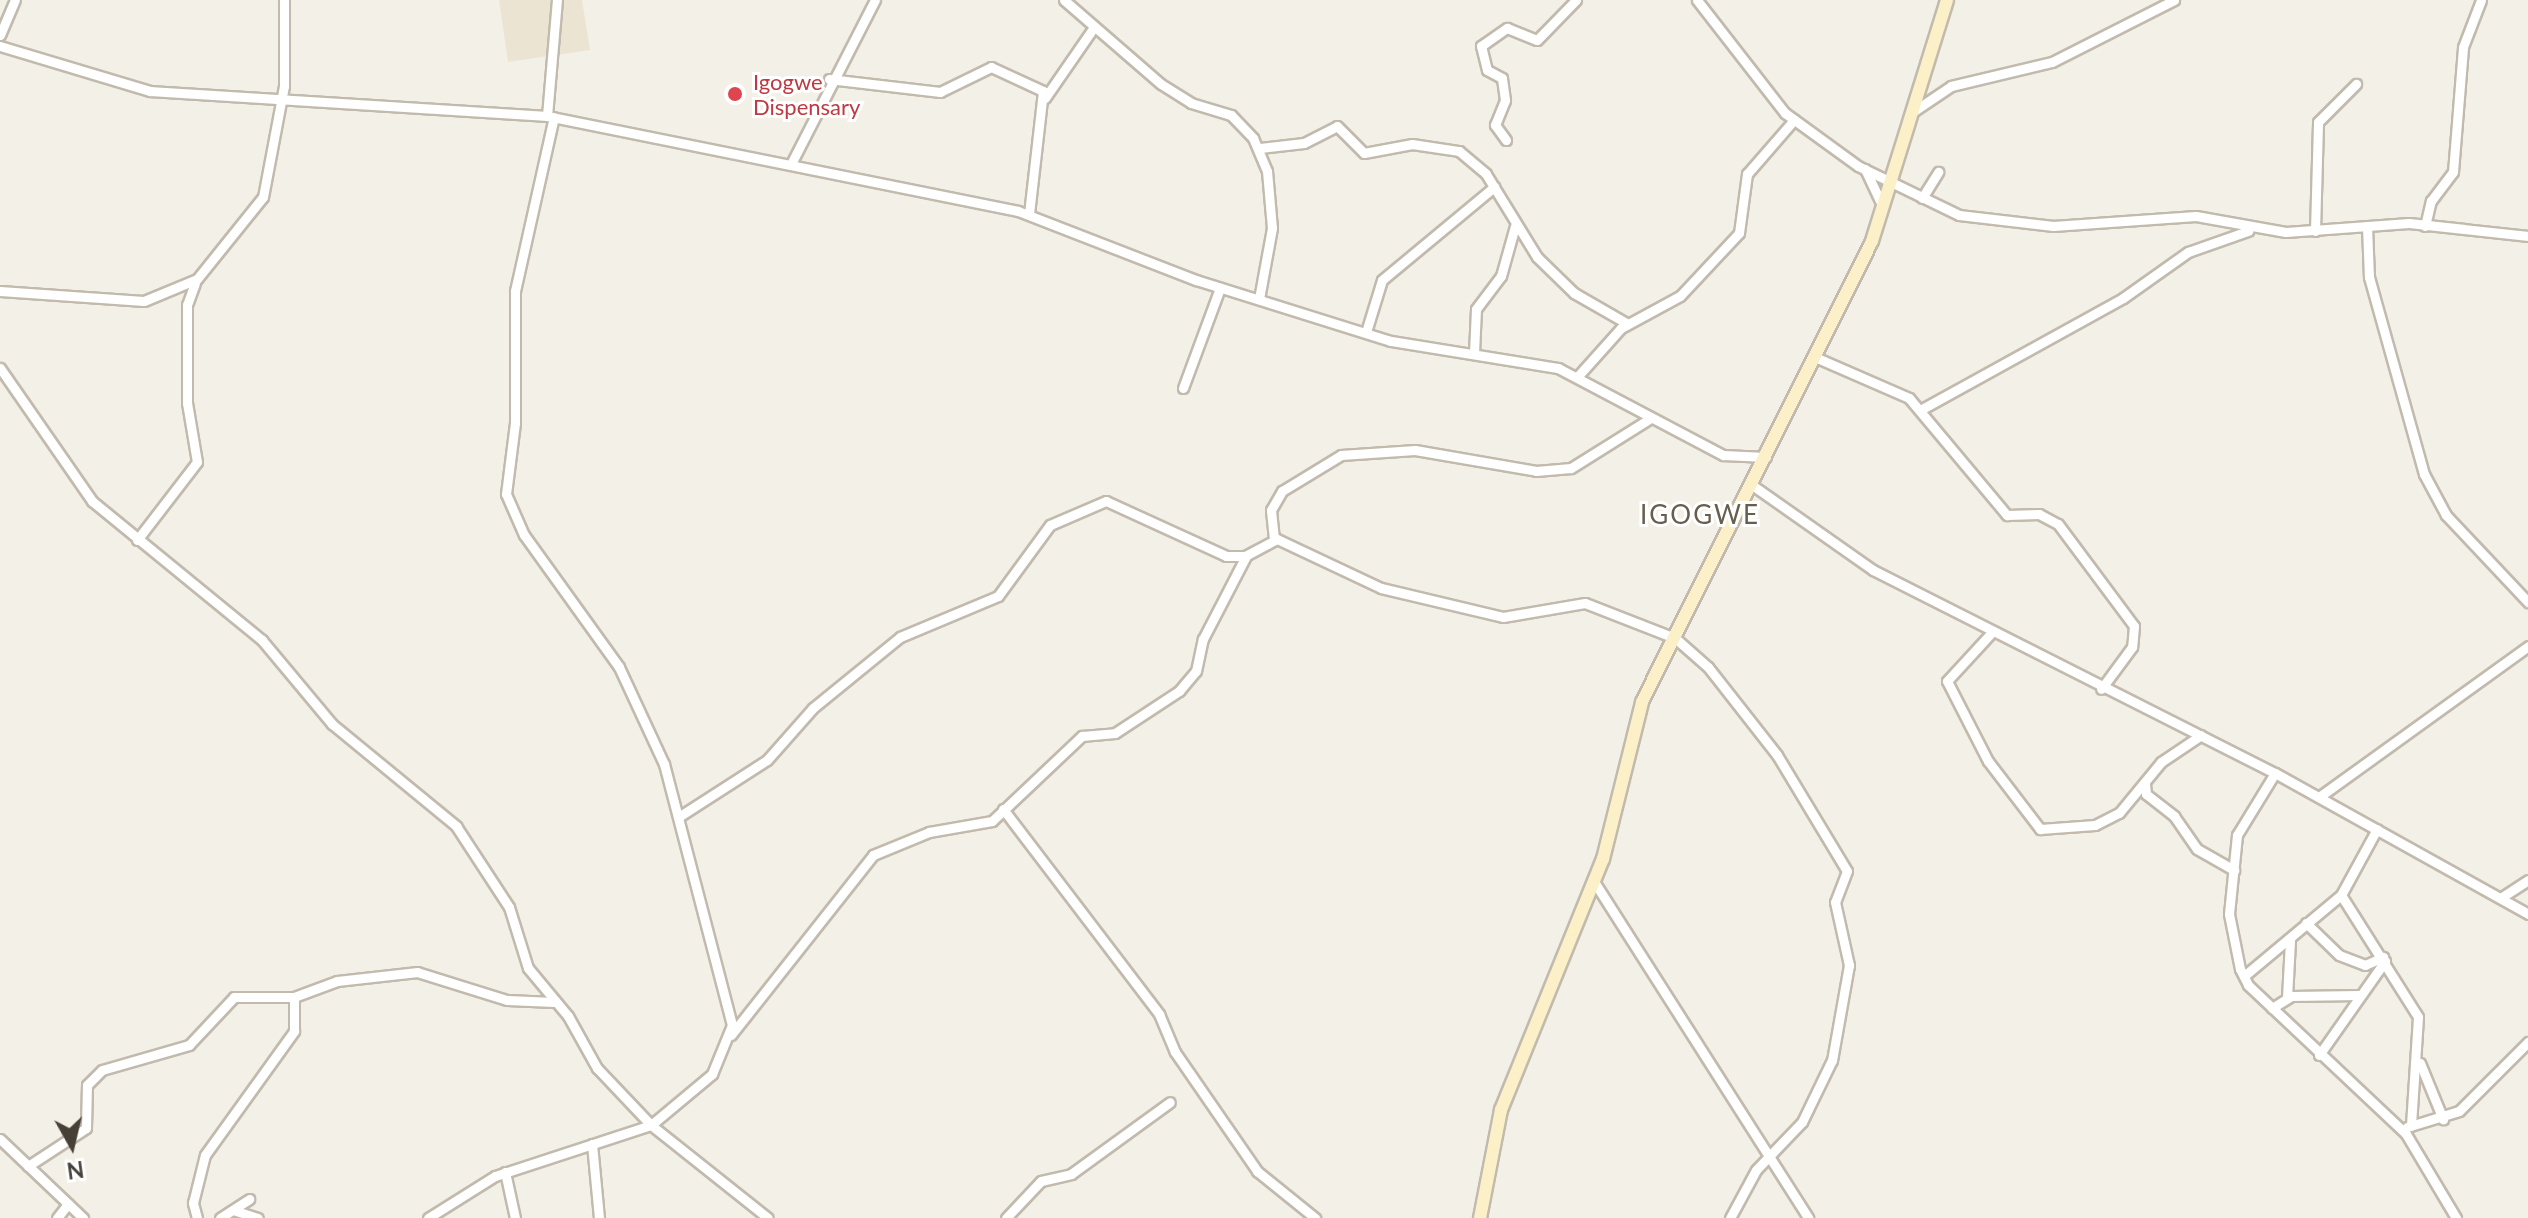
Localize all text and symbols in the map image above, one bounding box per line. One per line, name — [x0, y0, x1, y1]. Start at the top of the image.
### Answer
place label: Igogwe Dispensary — [753, 68, 860, 120]
marker: Igogwe Dispensary — [724, 83, 746, 105]
district label: IGOGWE — [1640, 499, 1760, 531]
north arrow — [32, 1106, 112, 1186]
text: N — [65, 1156, 86, 1185]

